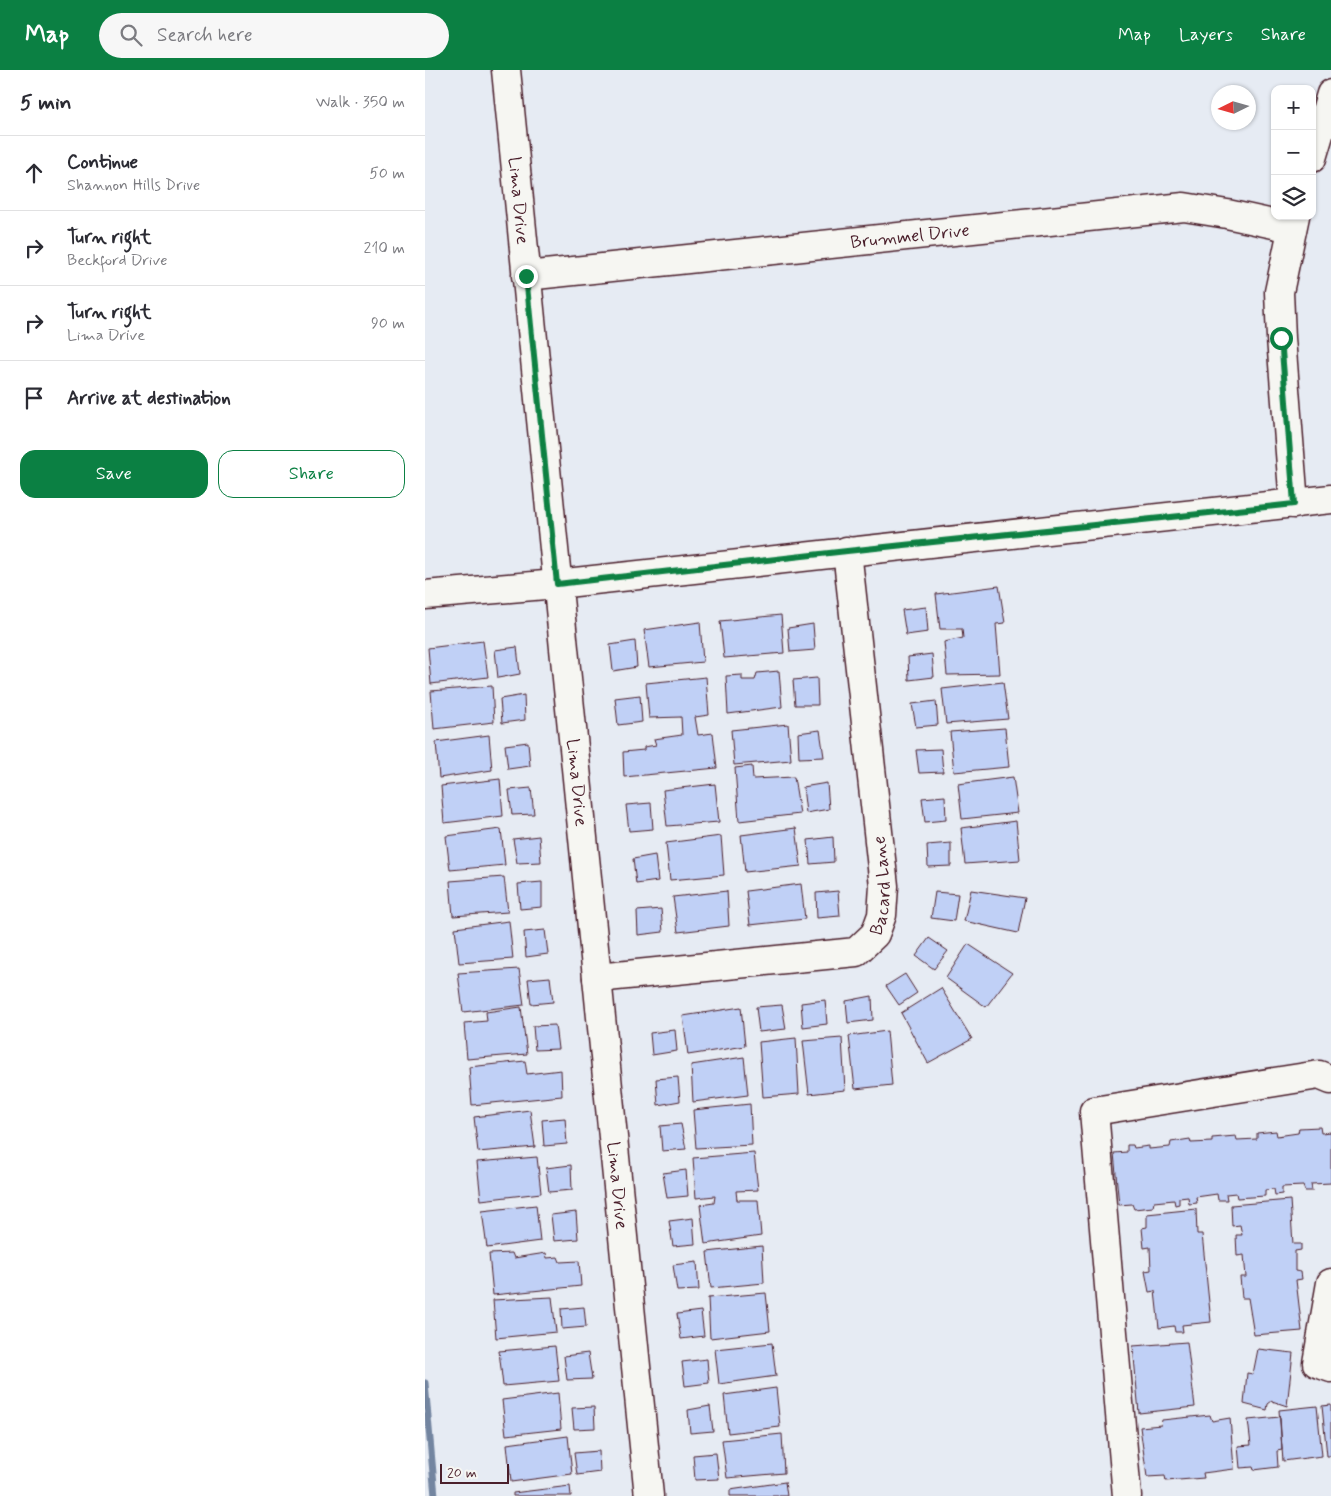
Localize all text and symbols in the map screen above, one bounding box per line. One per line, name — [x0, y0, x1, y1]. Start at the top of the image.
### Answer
search box — [99, 13, 449, 58]
text: Map — [25, 20, 69, 51]
icon: search — [117, 21, 145, 49]
text: Search here — [157, 23, 253, 48]
text: Map — [1118, 23, 1151, 47]
text: Layers — [1179, 23, 1233, 47]
text: Share — [1261, 23, 1306, 47]
north arrow — [1211, 85, 1256, 130]
map controls — [1271, 85, 1316, 220]
button: + — [1271, 85, 1316, 130]
text: 5 min — [20, 89, 72, 117]
text: Walk · 350 m — [316, 92, 405, 113]
button: − — [1271, 130, 1316, 175]
text: Continue — [67, 150, 138, 175]
street label: Lima Drive — [502, 155, 534, 246]
icon: ahead — [20, 159, 48, 187]
text: 50 m — [369, 163, 405, 184]
text: Shannon Hills Drive — [67, 175, 200, 196]
button: layers — [1271, 175, 1316, 220]
street label: Brummel Drive — [849, 219, 971, 255]
text: Turn right — [67, 225, 151, 250]
icon: right — [20, 234, 48, 262]
text: 210 m — [364, 238, 405, 259]
text: Beckford Drive — [67, 250, 167, 271]
route end — [515, 265, 538, 288]
text: Turn right — [67, 300, 151, 325]
icon: right — [20, 309, 48, 337]
text: 90 m — [371, 313, 405, 334]
text: Lima Drive — [67, 325, 145, 346]
route start — [1270, 327, 1293, 350]
icon: arrive — [20, 384, 48, 412]
text: Arrive at destination — [67, 386, 231, 411]
button: Save — [20, 450, 208, 498]
button: Share — [218, 450, 405, 498]
street label: Lima Drive — [560, 738, 593, 828]
street label: Bacard Lane — [865, 835, 897, 939]
street label: Lima Drive — [601, 1141, 633, 1231]
scale bar — [440, 1461, 509, 1484]
text: 20 m — [447, 1464, 477, 1482]

